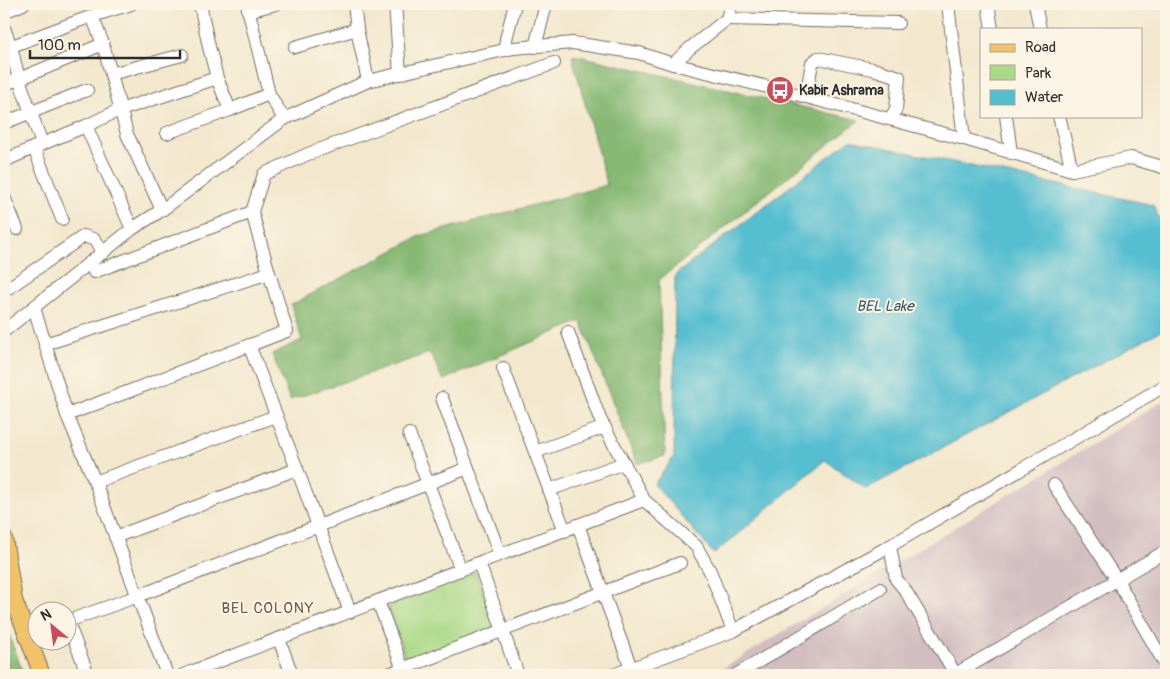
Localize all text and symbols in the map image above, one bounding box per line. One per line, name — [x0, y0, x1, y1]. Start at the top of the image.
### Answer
scale bar — [30, 28, 180, 60]
legend — [980, 28, 1142, 118]
text: 100 m — [38, 36, 81, 55]
text: Road — [1025, 38, 1056, 57]
text: Park — [1025, 64, 1052, 83]
bus stop icon: Kabir Ashrama — [765, 75, 795, 105]
place label: Kabir Ashrama — [799, 82, 884, 99]
text: Water — [1025, 88, 1064, 107]
water label: BEL Lake — [856, 297, 915, 316]
district label: BEL COLONY — [221, 599, 315, 618]
north arrow — [28, 602, 78, 652]
text: N — [38, 605, 54, 625]

